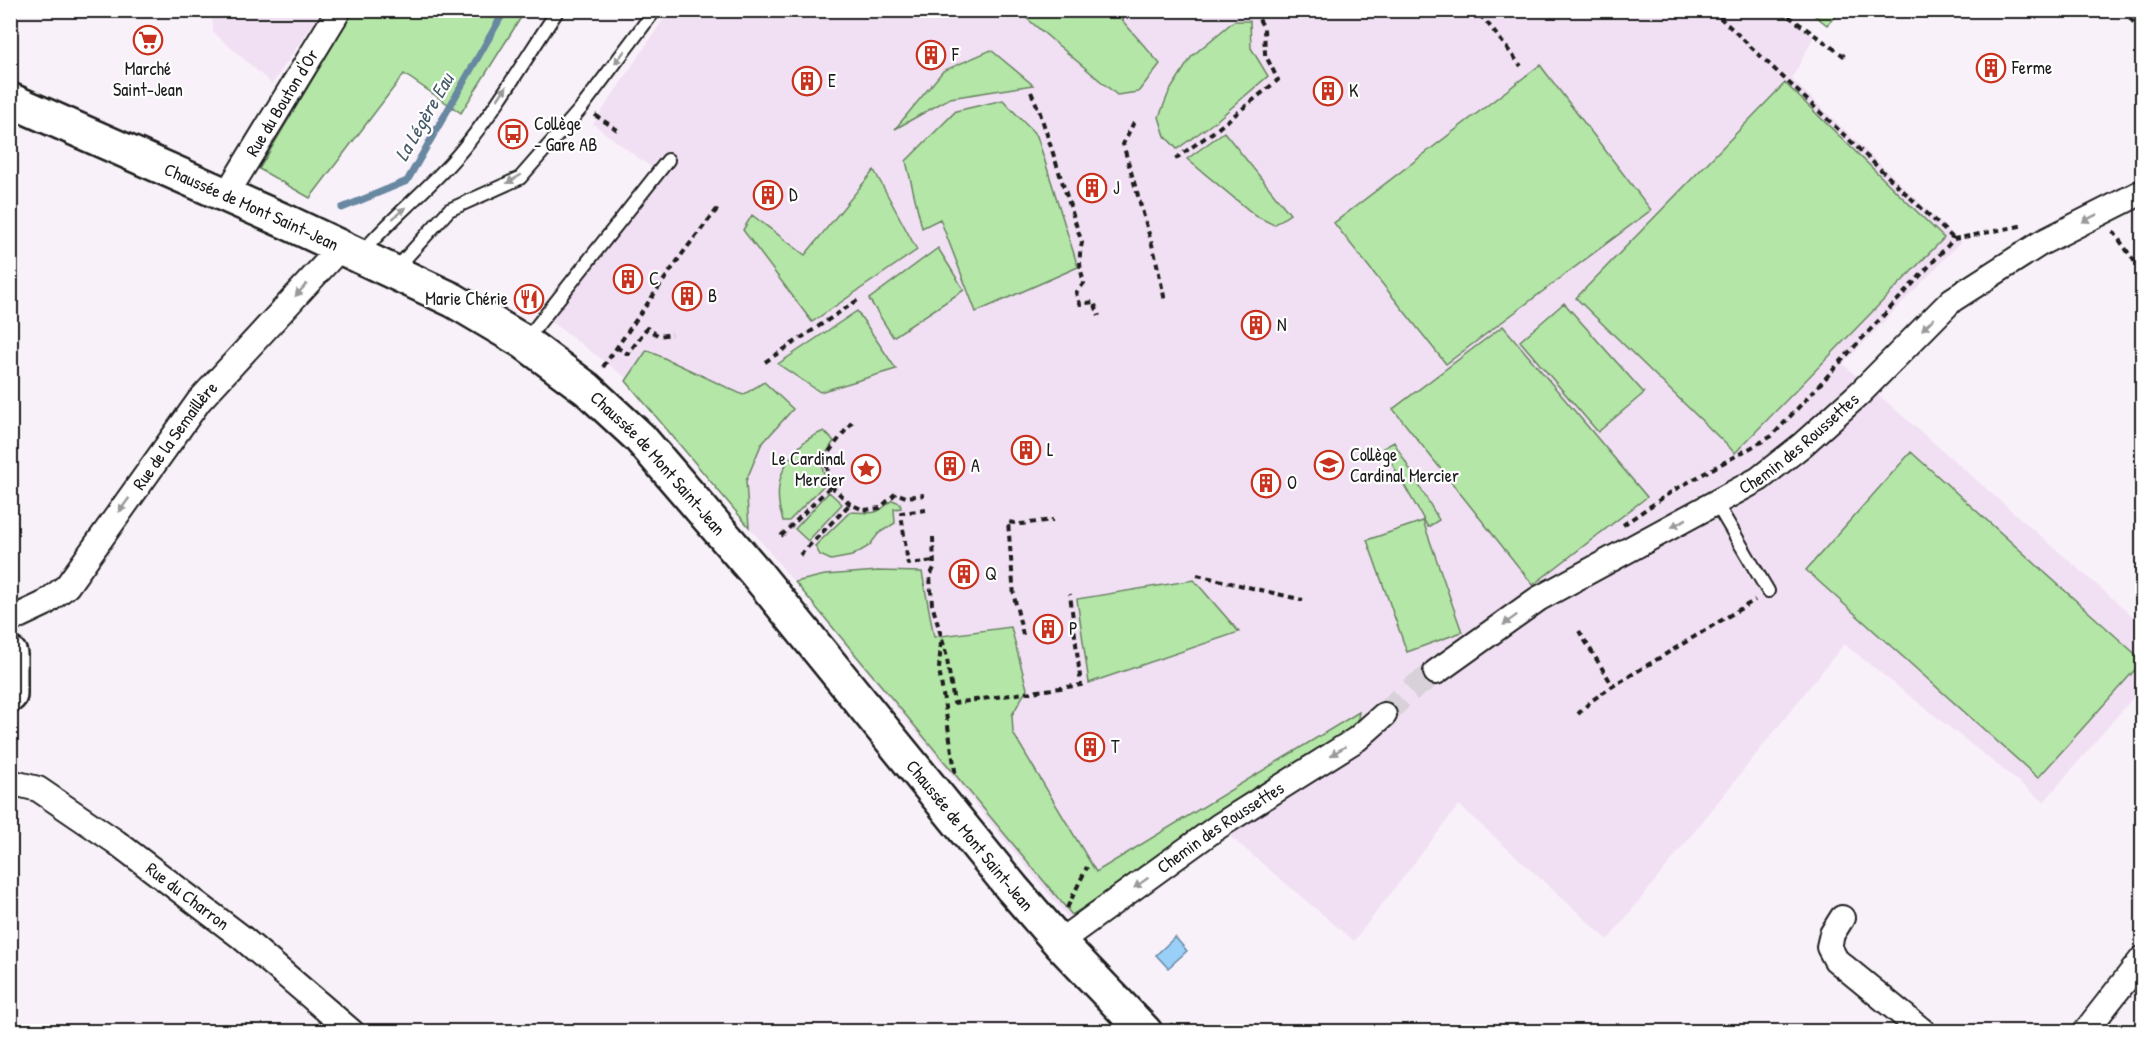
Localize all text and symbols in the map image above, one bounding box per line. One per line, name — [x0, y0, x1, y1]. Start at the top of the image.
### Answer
supermarket icon: Marché Saint-Jean — [132, 24, 164, 56]
building icon: F — [915, 39, 947, 71]
place label: F — [951, 42, 960, 67]
street label: Rue du Bouton d'Or — [240, 44, 324, 161]
one-way arrow — [614, 49, 626, 64]
building icon: Ferme — [1975, 52, 2007, 84]
place label: Ferme — [2011, 55, 2052, 80]
place label: Marché Saint-Jean — [113, 56, 183, 102]
building icon: E — [791, 65, 823, 97]
water label: La Légère Eau — [388, 66, 461, 166]
place label: E — [828, 68, 836, 93]
building icon: K — [1312, 75, 1344, 107]
place label: K — [1349, 78, 1359, 103]
one-way arrow — [497, 84, 508, 101]
place label: Collège - Gare AB — [534, 111, 597, 157]
bus stop icon: Collège - Gare AB — [497, 118, 529, 150]
street label: Chaussée de Mont Saint-Jean — [160, 156, 343, 257]
building icon: J — [1076, 172, 1108, 204]
one-way arrow — [505, 174, 522, 184]
place label: J — [1113, 175, 1120, 200]
building icon: D — [752, 179, 784, 211]
place label: D — [789, 182, 798, 207]
one-way arrow — [391, 207, 406, 220]
one-way arrow — [2082, 213, 2099, 223]
building icon: C — [612, 263, 644, 295]
place label: C — [649, 266, 659, 291]
building icon: B — [671, 280, 703, 312]
one-way arrow — [295, 283, 309, 297]
restaurant icon: Marie Chérie — [513, 283, 545, 315]
place label: B — [708, 283, 717, 308]
place label: Marie Chérie — [425, 286, 508, 311]
building icon: N — [1240, 309, 1272, 341]
place label: N — [1277, 312, 1287, 337]
one-way arrow — [1921, 317, 1935, 332]
street label: Rue de la Semaillère — [127, 376, 223, 495]
street label: Chaussée de Mont Saint-Jean — [585, 385, 731, 541]
street label: Chemin des Roussettes — [1734, 387, 1864, 500]
building icon: L — [1010, 434, 1042, 466]
place label: L — [1047, 437, 1054, 462]
place label: Collège Cardinal Mercier — [1350, 442, 1459, 488]
place label: Le Cardinal Mercier — [772, 446, 845, 492]
school or university icon: Collège Cardinal Mercier — [1313, 449, 1345, 481]
building icon: A — [934, 450, 966, 482]
place icon: Le Cardinal Mercier — [850, 453, 882, 485]
place label: A — [971, 453, 980, 478]
building icon: O — [1250, 467, 1282, 499]
place label: O — [1287, 470, 1297, 495]
one-way arrow — [119, 498, 131, 513]
one-way arrow — [1670, 518, 1687, 528]
building icon: Q — [948, 558, 980, 590]
place label: Q — [985, 561, 997, 586]
building icon: P — [1032, 613, 1064, 645]
one-way arrow — [1502, 614, 1518, 626]
place label: P — [1069, 616, 1078, 641]
building icon: T — [1074, 731, 1106, 763]
place label: T — [1111, 734, 1120, 759]
one-way arrow — [1330, 746, 1346, 757]
street label: Chaussée de Mont Saint-Jean — [901, 754, 1040, 916]
street label: Chemin des Roussettes — [1151, 775, 1289, 879]
street label: Rue du Charron — [141, 856, 235, 936]
one-way arrow — [1133, 877, 1149, 889]

